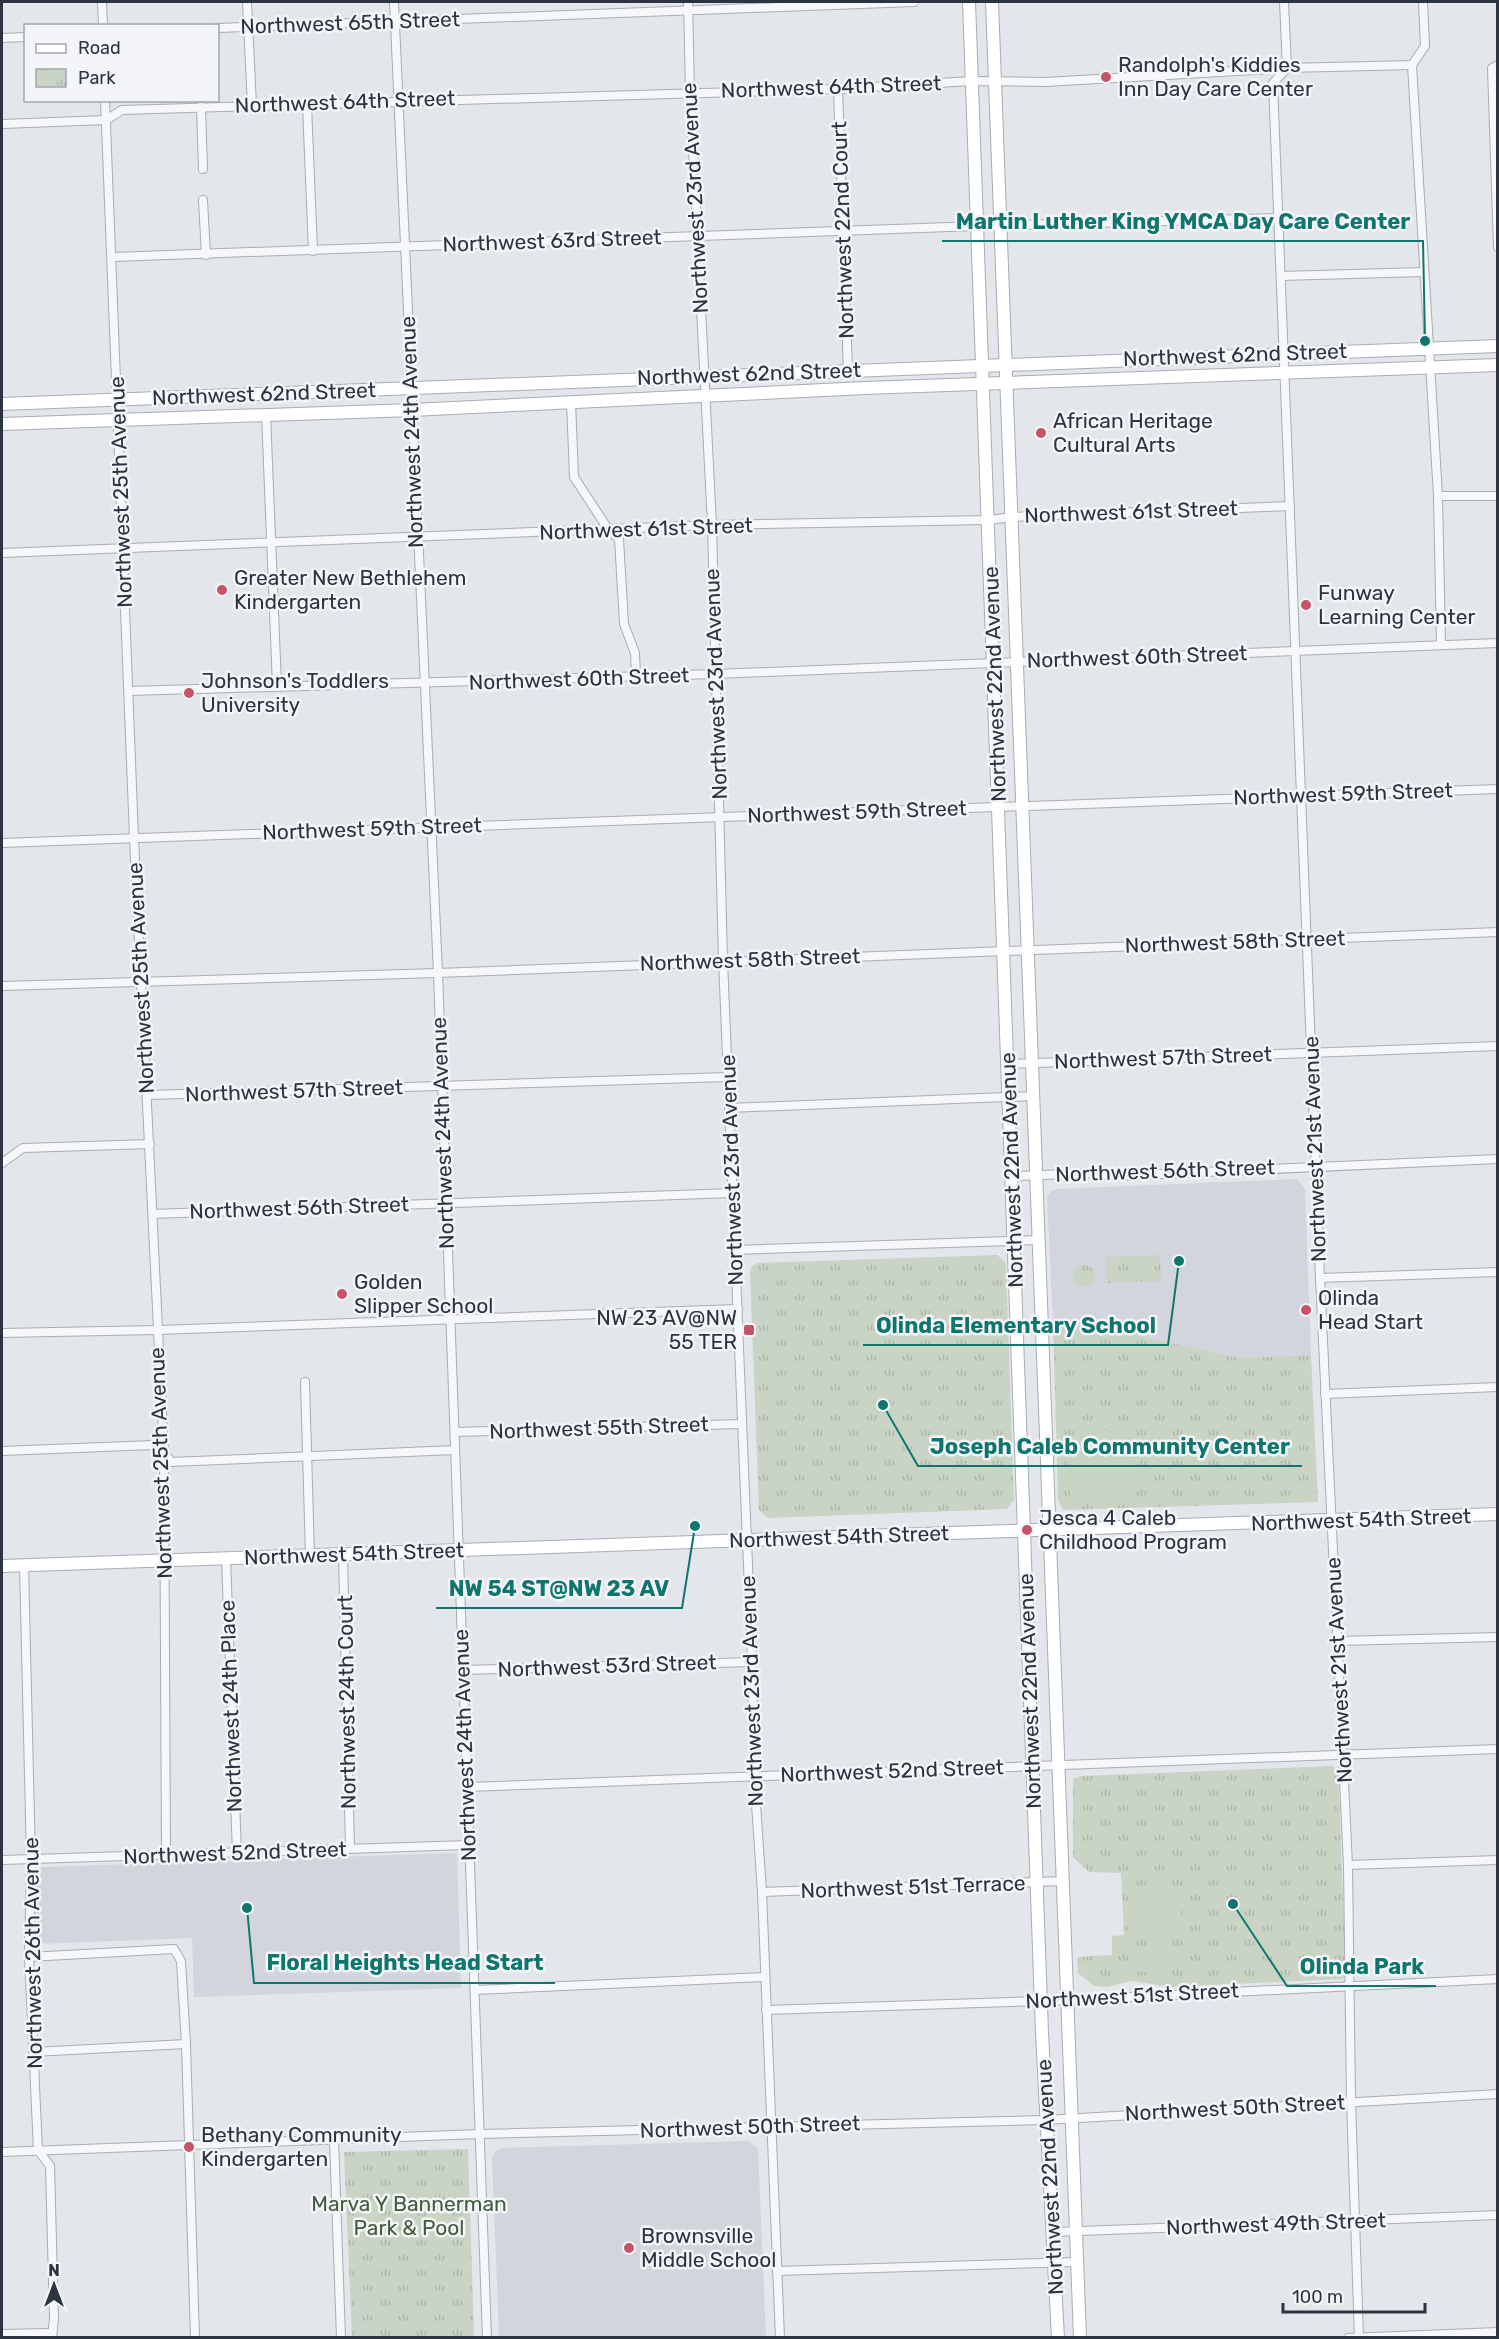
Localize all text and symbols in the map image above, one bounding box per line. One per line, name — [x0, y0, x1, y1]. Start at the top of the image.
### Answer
street label: Northwest 65th Street — [240, 6, 460, 39]
legend — [24, 24, 219, 102]
text: Road — [78, 37, 121, 59]
place label: Randolph's Kiddies Inn Day Care Center — [1118, 52, 1313, 101]
text: Park — [78, 67, 116, 89]
street label: Northwest 64th Street — [720, 70, 942, 103]
marker: Randolph's Kiddies Inn Day Care Center — [1099, 70, 1113, 84]
street label: Northwest 23rd Avenue — [676, 82, 713, 314]
street label: Northwest 64th Street — [234, 85, 456, 118]
street label: Northwest 22nd Court — [826, 121, 859, 339]
callout: Martin Luther King YMCA Day Care Center — [942, 201, 1423, 241]
text: Martin Luther King YMCA Day Care Center — [956, 208, 1410, 235]
street label: Northwest 63rd Street — [442, 224, 662, 257]
street label: Northwest 24th Avenue — [395, 316, 428, 548]
street label: Northwest 62nd Street — [1123, 338, 1347, 371]
street label: Northwest 62nd Street — [637, 357, 861, 390]
street label: Northwest 25th Avenue — [104, 376, 137, 608]
street label: Northwest 62nd Street — [152, 377, 376, 410]
place label: African Heritage Cultural Arts — [1053, 408, 1213, 457]
marker: African Heritage Cultural Arts — [1034, 426, 1048, 440]
street label: Northwest 61st Street — [1024, 495, 1238, 528]
street label: Northwest 61st Street — [539, 512, 753, 545]
place label: Greater New Bethlehem Kindergarten — [234, 565, 466, 614]
street label: Northwest 22nd Avenue — [978, 566, 1011, 802]
street label: Northwest 23rd Avenue — [699, 568, 732, 800]
place label: Funway Learning Center — [1318, 580, 1475, 629]
marker: Greater New Bethlehem Kindergarten — [215, 583, 229, 597]
marker: Funway Learning Center — [1299, 598, 1313, 612]
street label: Northwest 60th Street — [1026, 640, 1248, 673]
street label: Northwest 60th Street — [468, 662, 690, 695]
place label: Johnson's Toddlers University — [201, 668, 389, 717]
marker: Johnson's Toddlers University — [182, 686, 196, 700]
street label: Northwest 59th Street — [1233, 777, 1453, 810]
street label: Northwest 59th Street — [747, 795, 967, 828]
street label: Northwest 59th Street — [262, 812, 482, 845]
street label: Northwest 25th Avenue — [122, 862, 159, 1094]
street label: Northwest 58th Street — [1124, 925, 1346, 958]
street label: Northwest 58th Street — [639, 943, 861, 976]
street label: Northwest 24th Avenue — [426, 1017, 459, 1249]
street label: Northwest 21st Avenue — [1298, 1036, 1331, 1262]
street label: Northwest 57th Street — [1054, 1041, 1272, 1074]
street label: Northwest 22nd Avenue — [995, 1052, 1028, 1288]
street label: Northwest 23rd Avenue — [715, 1054, 748, 1286]
street label: Northwest 57th Street — [185, 1074, 403, 1107]
street label: Northwest 56th Street — [1055, 1154, 1275, 1187]
street label: Northwest 56th Street — [189, 1191, 409, 1224]
place label: Golden Slipper School — [354, 1269, 493, 1318]
place label: Olinda Head Start — [1318, 1285, 1423, 1334]
marker: Golden Slipper School — [335, 1287, 349, 1301]
marker: Olinda Head Start — [1299, 1303, 1313, 1317]
place label: NW 23 AV@NW 55 TER — [596, 1305, 737, 1354]
callout: Olinda Elementary School — [863, 1305, 1168, 1345]
text: Olinda Elementary School — [876, 1312, 1156, 1339]
marker: NW 23 AV@NW 55 TER — [742, 1323, 756, 1337]
street label: Northwest 25th Avenue — [144, 1347, 177, 1579]
street label: Northwest 55th Street — [489, 1411, 709, 1444]
callout: Joseph Caleb Community Center — [918, 1426, 1302, 1466]
text: Joseph Caleb Community Center — [930, 1433, 1290, 1460]
street label: Northwest 54th Street — [1251, 1503, 1471, 1536]
place label: Jesca 4 Caleb Childhood Program — [1039, 1505, 1227, 1554]
street label: Northwest 54th Street — [729, 1520, 949, 1553]
marker: Jesca 4 Caleb Childhood Program — [1020, 1523, 1034, 1537]
street label: Northwest 54th Street — [244, 1537, 464, 1570]
street label: Northwest 21st Avenue — [1320, 1556, 1357, 1784]
callout: NW 54 ST@NW 23 AV — [436, 1568, 682, 1608]
street label: Northwest 22nd Avenue — [1013, 1573, 1046, 1809]
text: NW 54 ST@NW 23 AV — [449, 1575, 669, 1602]
street label: Northwest 23rd Avenue — [735, 1575, 768, 1807]
street label: Northwest 24th Court — [332, 1595, 361, 1809]
street label: Northwest 24th Place — [214, 1599, 247, 1813]
street label: Northwest 24th Avenue — [448, 1629, 481, 1861]
street label: Northwest 53rd Street — [497, 1649, 717, 1682]
street label: Northwest 52nd Street — [780, 1754, 1004, 1787]
street label: Northwest 52nd Street — [123, 1836, 347, 1869]
street label: Northwest 26th Avenue — [18, 1837, 47, 2069]
street label: Northwest 51st Terrace — [800, 1870, 1026, 1903]
callout: Floral Heights Head Start — [254, 1943, 555, 1983]
callout: Olinda Park — [1287, 1946, 1436, 1986]
text: Floral Heights Head Start — [266, 1949, 544, 1976]
text: Olinda Park — [1300, 1953, 1424, 1980]
street label: Northwest 51st Street — [1025, 1977, 1239, 2014]
street label: Northwest 22nd Avenue — [1031, 2059, 1068, 2295]
street label: Northwest 50th Street — [1124, 2089, 1346, 2126]
street label: Northwest 50th Street — [639, 2110, 861, 2143]
place label: Bethany Community Kindergarten — [201, 2122, 402, 2171]
marker: Bethany Community Kindergarten — [182, 2140, 196, 2154]
park label: Marva Y Bannerman Park & Pool — [311, 2191, 507, 2240]
street label: Northwest 49th Street — [1166, 2207, 1386, 2240]
place label: Brownsville Middle School — [641, 2223, 776, 2272]
marker: Brownsville Middle School — [622, 2241, 636, 2255]
north arrow — [24, 2255, 84, 2315]
text: N — [48, 2261, 60, 2280]
scale bar — [1283, 2276, 1426, 2314]
text: 100 m — [1292, 2286, 1343, 2308]

